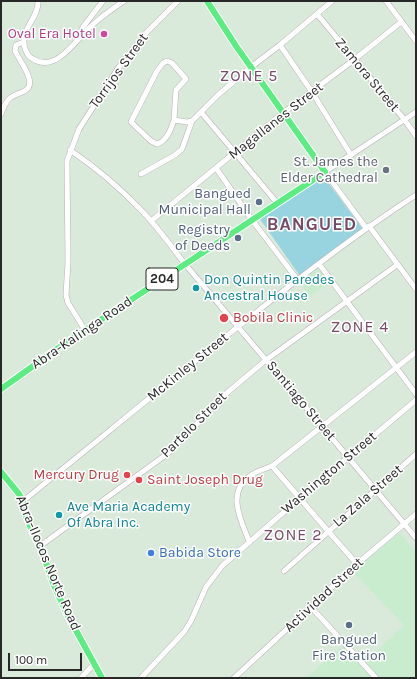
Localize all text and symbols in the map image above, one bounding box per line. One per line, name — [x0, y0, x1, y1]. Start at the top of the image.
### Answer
place label: Oval Era Hotel — [8, 26, 96, 42]
marker: Oval Era Hotel — [99, 29, 109, 39]
street label: Torrijos Street — [86, 30, 152, 112]
street label: Zamora Street — [331, 35, 403, 115]
district label: ZONE 5 — [220, 66, 278, 86]
street label: Magallanes Street — [225, 79, 327, 163]
place label: St. James the Elder Cathedral — [280, 154, 378, 186]
marker: St. James the Elder Cathedral — [381, 165, 391, 175]
place label: Bangued Municipal Hall — [159, 186, 251, 218]
marker: Bangued Municipal Hall — [254, 197, 264, 207]
district label: BANGUED — [267, 214, 357, 236]
place label: Registry of Deeds — [175, 222, 230, 254]
marker: Registry of Deeds — [233, 233, 243, 243]
road number: 204 — [146, 268, 178, 290]
place label: Don Quintin Paredes Ancestral House — [204, 272, 335, 304]
marker: Don Quintin Paredes Ancestral House — [191, 283, 201, 293]
street label: Abra-Kalinga Road — [28, 293, 136, 373]
place label: Bobila Clinic — [233, 310, 313, 326]
marker: Bobila Clinic — [218, 312, 230, 324]
district label: ZONE 4 — [331, 317, 389, 337]
street label: McKinley Street — [144, 329, 232, 405]
street label: Santiago Street — [263, 358, 339, 444]
street label: Partelo Street — [158, 389, 230, 461]
street label: Washington Street — [278, 428, 380, 518]
street label: La Zala Street — [330, 461, 406, 531]
place label: Mercury Drug — [34, 467, 119, 483]
marker: Mercury Drug — [122, 470, 132, 480]
place label: Saint Joseph Drug — [147, 472, 263, 488]
marker: Saint Joseph Drug — [134, 475, 144, 485]
street label: Abra-Ilocos Norte Road — [12, 493, 84, 633]
place label: Ave Maria Academy Of Abra Inc. — [67, 499, 190, 532]
marker: Ave Maria Academy Of Abra Inc. — [54, 510, 64, 520]
district label: ZONE 2 — [264, 525, 322, 545]
place label: Babida Store — [159, 545, 241, 561]
marker: Babida Store — [146, 548, 156, 558]
street label: Actividad Street — [281, 554, 367, 636]
marker: Bangued Fire Station — [344, 620, 354, 630]
place label: Bangued Fire Station — [312, 632, 386, 664]
scale bar — [10, 645, 84, 671]
text: 100 m — [15, 653, 47, 667]

